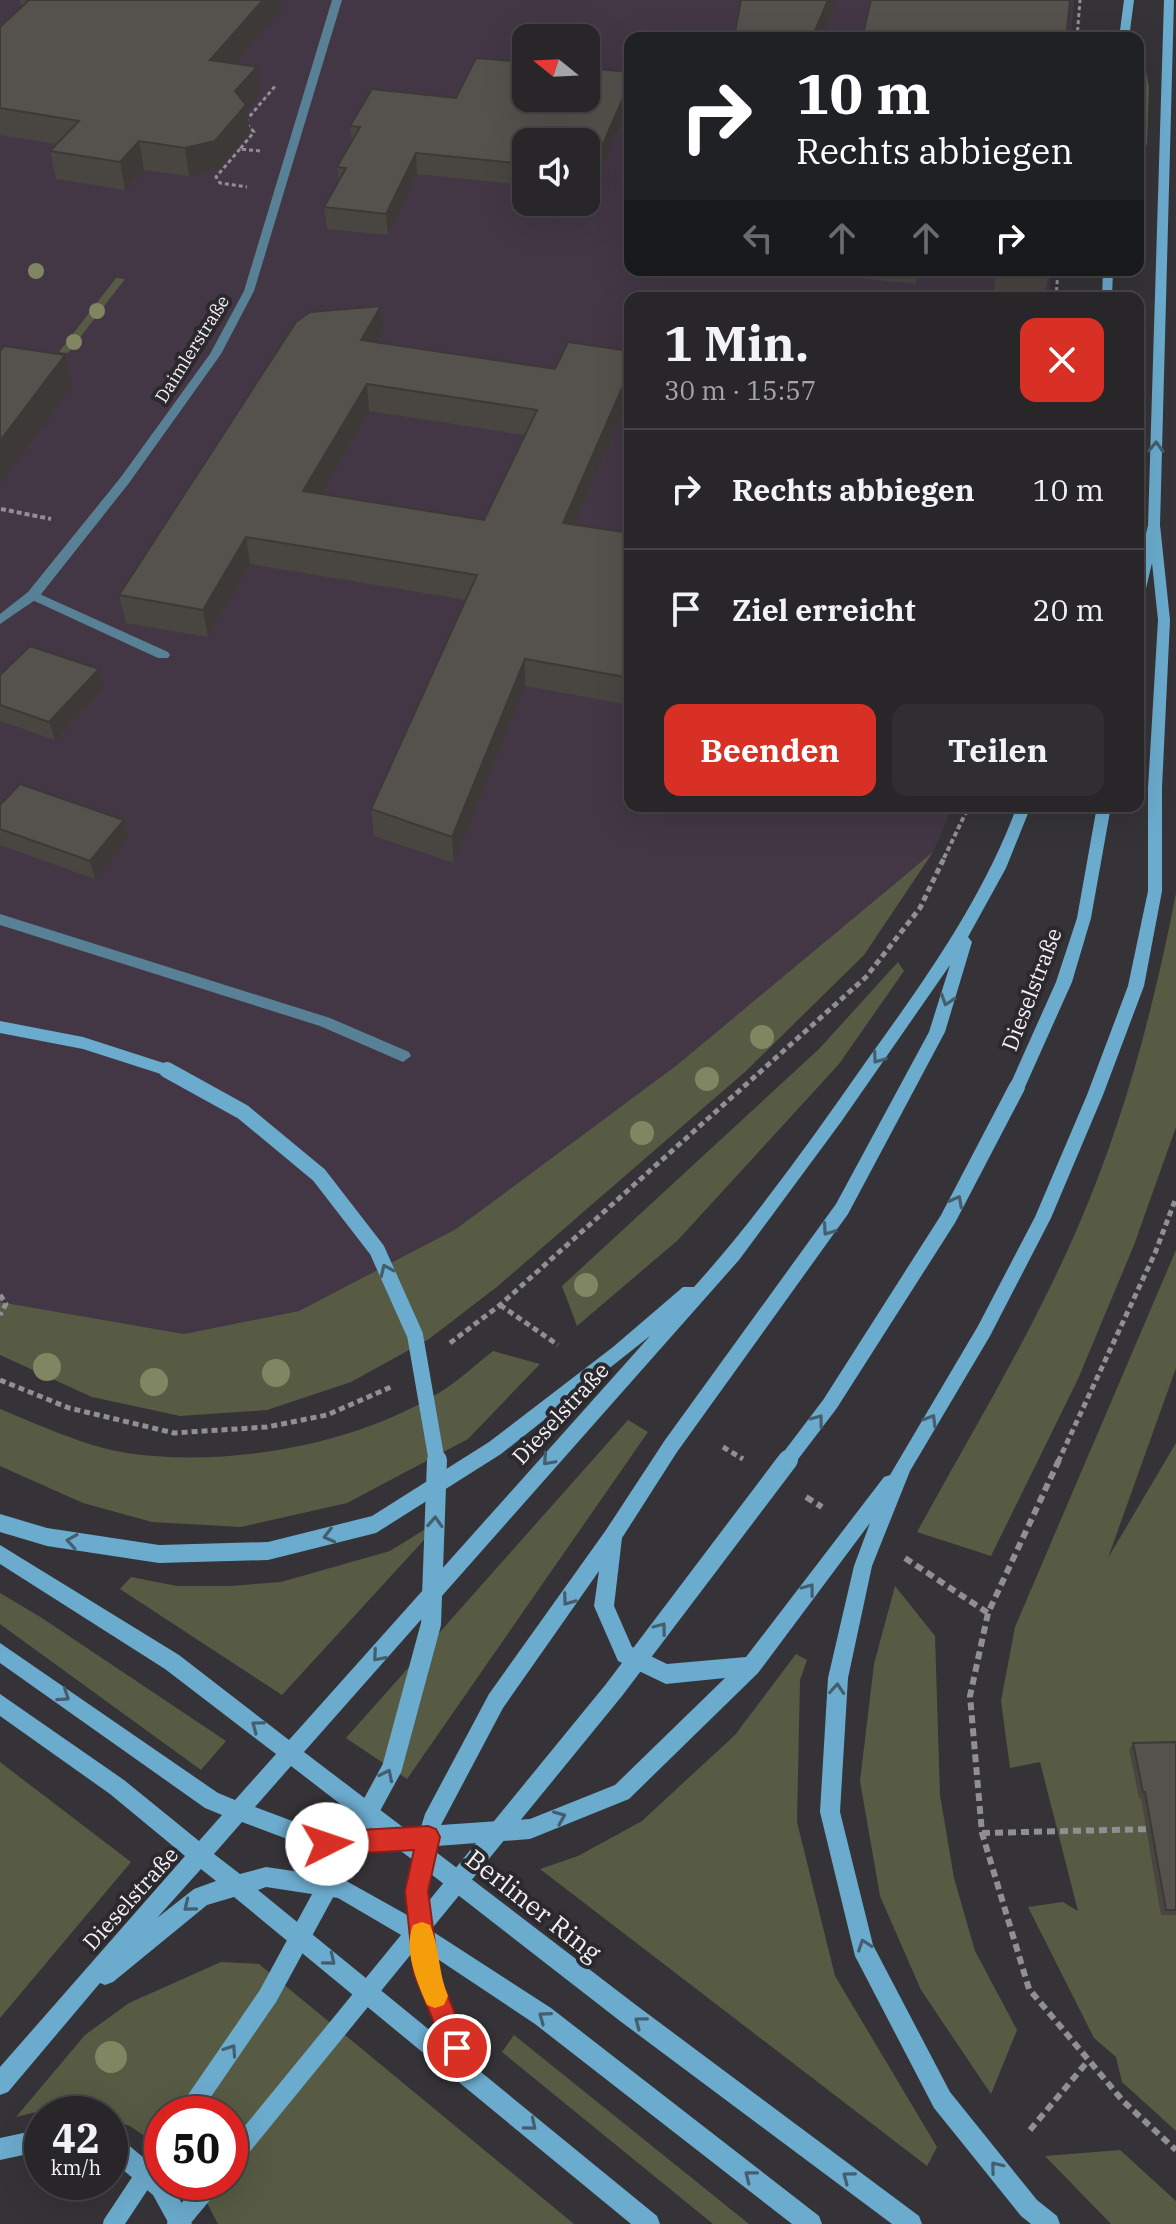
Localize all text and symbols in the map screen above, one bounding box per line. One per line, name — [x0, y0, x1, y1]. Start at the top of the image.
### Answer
north arrow — [512, 24, 600, 112]
map controls — [512, 24, 600, 216]
text: 10 m — [796, 57, 931, 129]
icon: right — [664, 64, 768, 168]
text: Rechts abbiegen — [796, 127, 1073, 174]
button: sound — [512, 128, 600, 216]
icon: left — [736, 216, 780, 260]
icon: ahead — [820, 216, 864, 260]
icon: ahead — [904, 216, 948, 260]
icon: right — [988, 216, 1032, 260]
street label: Daimlerstraße — [150, 291, 234, 407]
text: 1 Min. — [664, 312, 809, 374]
button: close — [1020, 318, 1104, 402]
text: 30 m · 15:57 — [664, 373, 816, 407]
one-way arrow — [1148, 440, 1165, 453]
icon: right — [664, 467, 708, 511]
text: Rechts abbiegen — [732, 470, 975, 509]
text: 10 m — [1032, 470, 1104, 509]
icon: arrive — [664, 587, 708, 631]
text: Ziel erreicht — [732, 590, 916, 629]
text: 20 m — [1032, 590, 1104, 629]
button: Beenden — [664, 704, 876, 796]
button: Teilen — [892, 704, 1104, 796]
street label: Dieselstraße — [994, 923, 1068, 1055]
one-way arrow — [940, 992, 956, 1006]
one-way arrow — [873, 1050, 888, 1064]
one-way arrow — [948, 1195, 963, 1210]
one-way arrow — [823, 1221, 838, 1235]
one-way arrow — [380, 1264, 396, 1278]
street label: Dieselstraße — [505, 1356, 615, 1470]
one-way arrow — [921, 1414, 936, 1429]
one-way arrow — [808, 1415, 822, 1429]
one-way arrow — [544, 1451, 558, 1466]
one-way arrow — [427, 1515, 444, 1528]
one-way arrow — [322, 1527, 336, 1544]
one-way arrow — [65, 1533, 79, 1550]
one-way arrow — [799, 1583, 813, 1598]
one-way arrow — [563, 1591, 578, 1606]
one-way arrow — [652, 1622, 666, 1637]
one-way arrow — [373, 1647, 388, 1662]
one-way arrow — [828, 1682, 845, 1695]
one-way arrow — [56, 1686, 70, 1701]
one-way arrow — [251, 1721, 266, 1735]
one-way arrow — [377, 1769, 393, 1784]
position arrow — [285, 1802, 369, 1886]
one-way arrow — [552, 1811, 566, 1827]
street label: Dieselstraße — [76, 1840, 184, 1956]
street label: Berliner Ring — [459, 1841, 609, 1969]
one-way arrow — [184, 1896, 198, 1911]
one-way arrow — [857, 1939, 873, 1953]
one-way arrow — [320, 1951, 335, 1965]
one-way arrow — [539, 2012, 553, 2027]
pin — [423, 2014, 491, 2082]
one-way arrow — [634, 2017, 649, 2032]
icon: arrive — [435, 2026, 479, 2070]
one-way arrow — [221, 2044, 236, 2058]
speed limit sign: 50 — [144, 2096, 248, 2200]
text: 42 — [52, 2112, 100, 2164]
one-way arrow — [521, 2115, 536, 2130]
text: km/h — [51, 2154, 101, 2181]
one-way arrow — [991, 2162, 1006, 2176]
one-way arrow — [745, 2171, 759, 2186]
one-way arrow — [843, 2173, 857, 2187]

